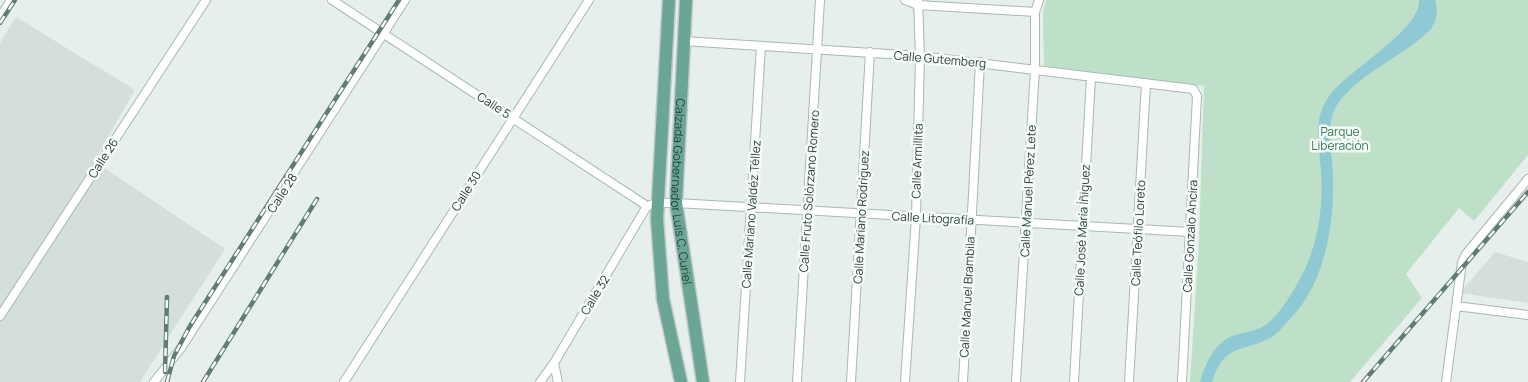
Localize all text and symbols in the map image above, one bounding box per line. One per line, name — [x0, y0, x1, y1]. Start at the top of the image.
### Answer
street label: Calle Gutemberg — [893, 46, 987, 72]
street label: Calle 5 — [474, 88, 514, 122]
street label: Calzada Gobernador Luis C. Curiel — [667, 98, 697, 285]
street label: Calle Fruto Solórzano Romero — [795, 109, 823, 273]
street label: Calle Armillita — [907, 123, 927, 199]
park label: Parque Liberación — [1311, 123, 1369, 154]
street label: Calle Manuel Pérez Lete — [1016, 124, 1040, 258]
street label: Calle 26 — [84, 135, 122, 181]
street label: Calle Mariano Valdéz Téllez — [737, 139, 765, 289]
street label: Calle Mariano Rodríguez — [849, 150, 873, 284]
street label: Calle José María Íñiguez — [1070, 164, 1094, 296]
street label: Calle 30 — [447, 168, 485, 214]
street label: Calle 28 — [263, 170, 301, 216]
street label: Calle Gonzalo Ancira — [1179, 179, 1201, 293]
street label: Calle Teófilo Loreto — [1127, 180, 1149, 286]
street label: Calle Litografía — [891, 207, 975, 229]
street label: Calle Manuel Brambila — [955, 236, 979, 358]
street label: Calle 32 — [576, 272, 614, 318]

